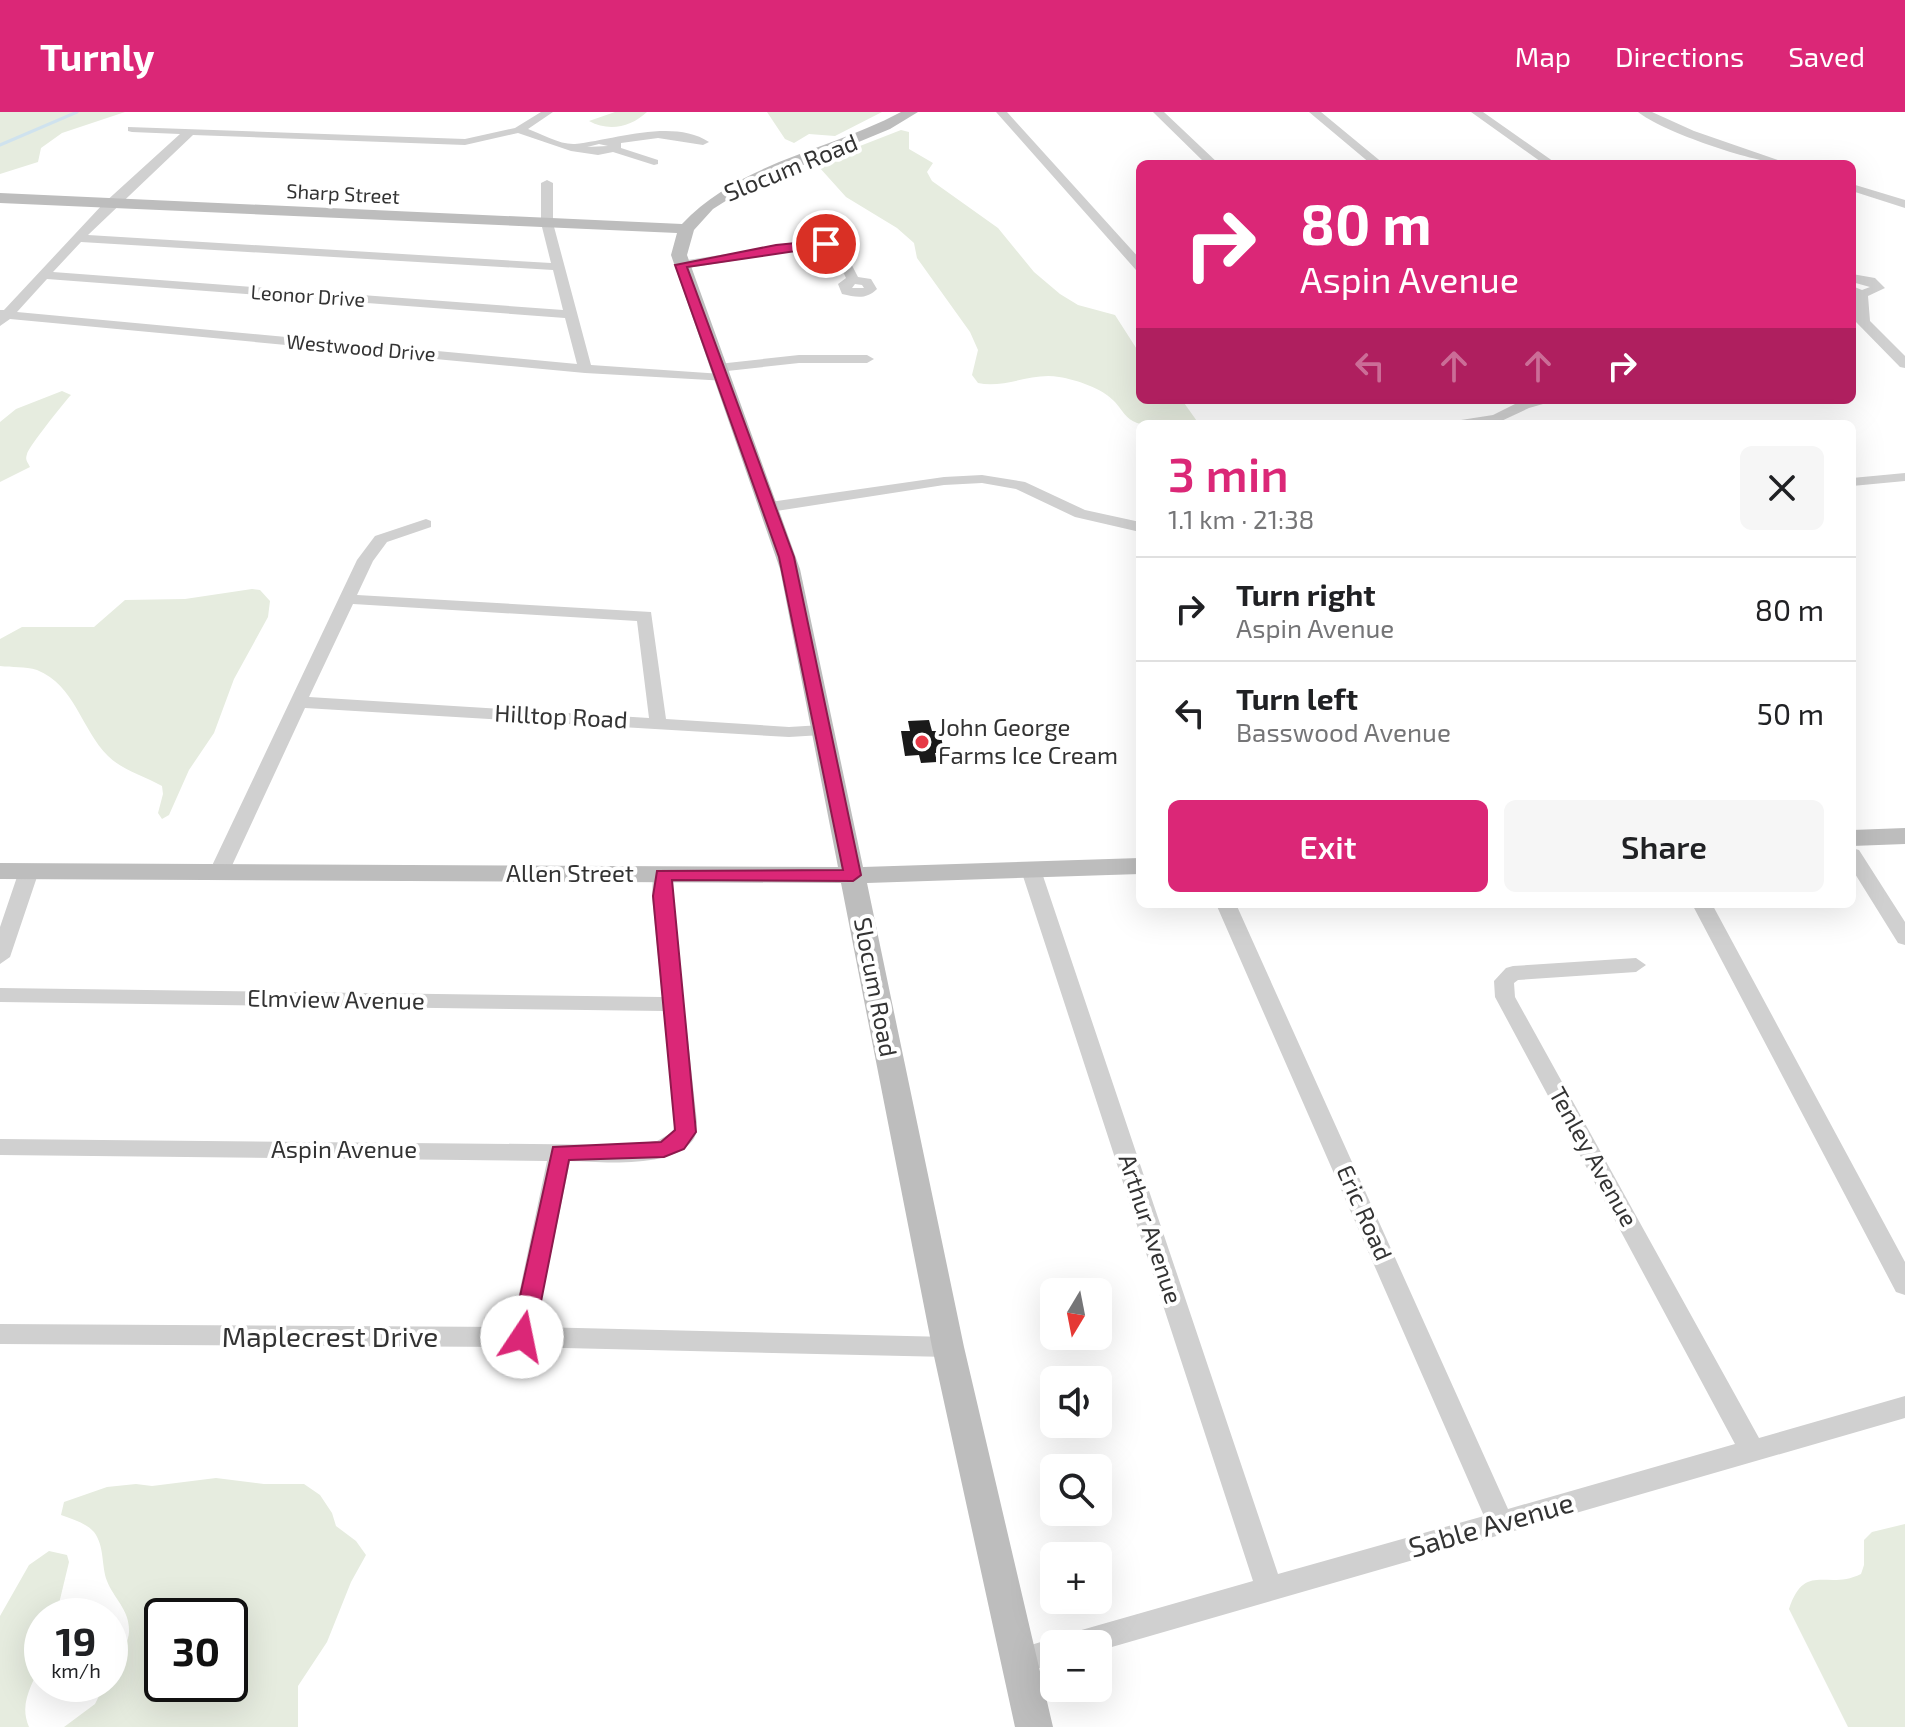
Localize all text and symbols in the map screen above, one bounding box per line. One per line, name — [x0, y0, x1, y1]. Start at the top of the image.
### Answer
text: Turnly — [40, 33, 155, 79]
text: Map — [1515, 39, 1571, 73]
text: Directions — [1615, 39, 1744, 73]
text: Saved — [1788, 39, 1865, 73]
street label: Slocum Road — [720, 127, 861, 207]
street label: Sharp Street — [286, 178, 401, 208]
text: 80 m — [1300, 189, 1432, 256]
icon: right — [1168, 192, 1272, 296]
pin — [792, 210, 860, 278]
icon: arrive — [804, 222, 848, 266]
text: Aspin Avenue — [1300, 257, 1519, 300]
street label: Leonor Drive — [250, 279, 366, 311]
street label: Westwood Drive — [285, 329, 437, 365]
icon: left — [1348, 344, 1392, 388]
icon: ahead — [1432, 344, 1476, 388]
icon: ahead — [1516, 344, 1560, 388]
icon: right — [1600, 344, 1644, 388]
text: 3 min — [1168, 444, 1289, 502]
button: close — [1740, 446, 1824, 530]
text: 1.1 km · 21:38 — [1168, 503, 1314, 534]
text: Turn right — [1236, 576, 1376, 612]
icon: right — [1168, 587, 1212, 631]
text: 80 m — [1755, 591, 1824, 627]
text: Aspin Avenue — [1236, 612, 1394, 643]
text: Turn left — [1236, 680, 1358, 716]
icon: left — [1168, 691, 1212, 735]
text: 50 m — [1757, 695, 1824, 731]
street label: Hilltop Road — [494, 698, 628, 733]
place label: John George Farms Ice Cream — [938, 712, 1118, 769]
text: Basswood Avenue — [1236, 716, 1451, 747]
marker: John George Farms Ice Cream — [913, 733, 931, 751]
button: Exit — [1168, 800, 1488, 892]
button: Share — [1504, 800, 1824, 892]
street label: Allen Street — [506, 858, 634, 887]
street label: Slocum Road — [849, 915, 904, 1059]
street label: Elmview Avenue — [247, 982, 425, 1015]
street label: Tenley Avenue — [1544, 1081, 1645, 1231]
street label: Aspin Avenue — [271, 1134, 417, 1163]
street label: Arthur Avenue — [1114, 1150, 1189, 1307]
street label: Eric Road — [1332, 1160, 1399, 1265]
north arrow — [1040, 1278, 1112, 1350]
map controls — [1040, 1278, 1112, 1702]
position arrow — [480, 1295, 564, 1379]
street label: Maplecrest Drive — [222, 1319, 438, 1353]
button: sound — [1040, 1366, 1112, 1438]
button: search — [1040, 1454, 1112, 1526]
street label: Sable Avenue — [1404, 1484, 1577, 1564]
button: + — [1040, 1542, 1112, 1614]
speed limit sign: 30 — [144, 1598, 248, 1702]
text: 19 — [56, 1616, 96, 1664]
button: − — [1040, 1630, 1112, 1702]
text: km/h — [51, 1658, 101, 1682]

